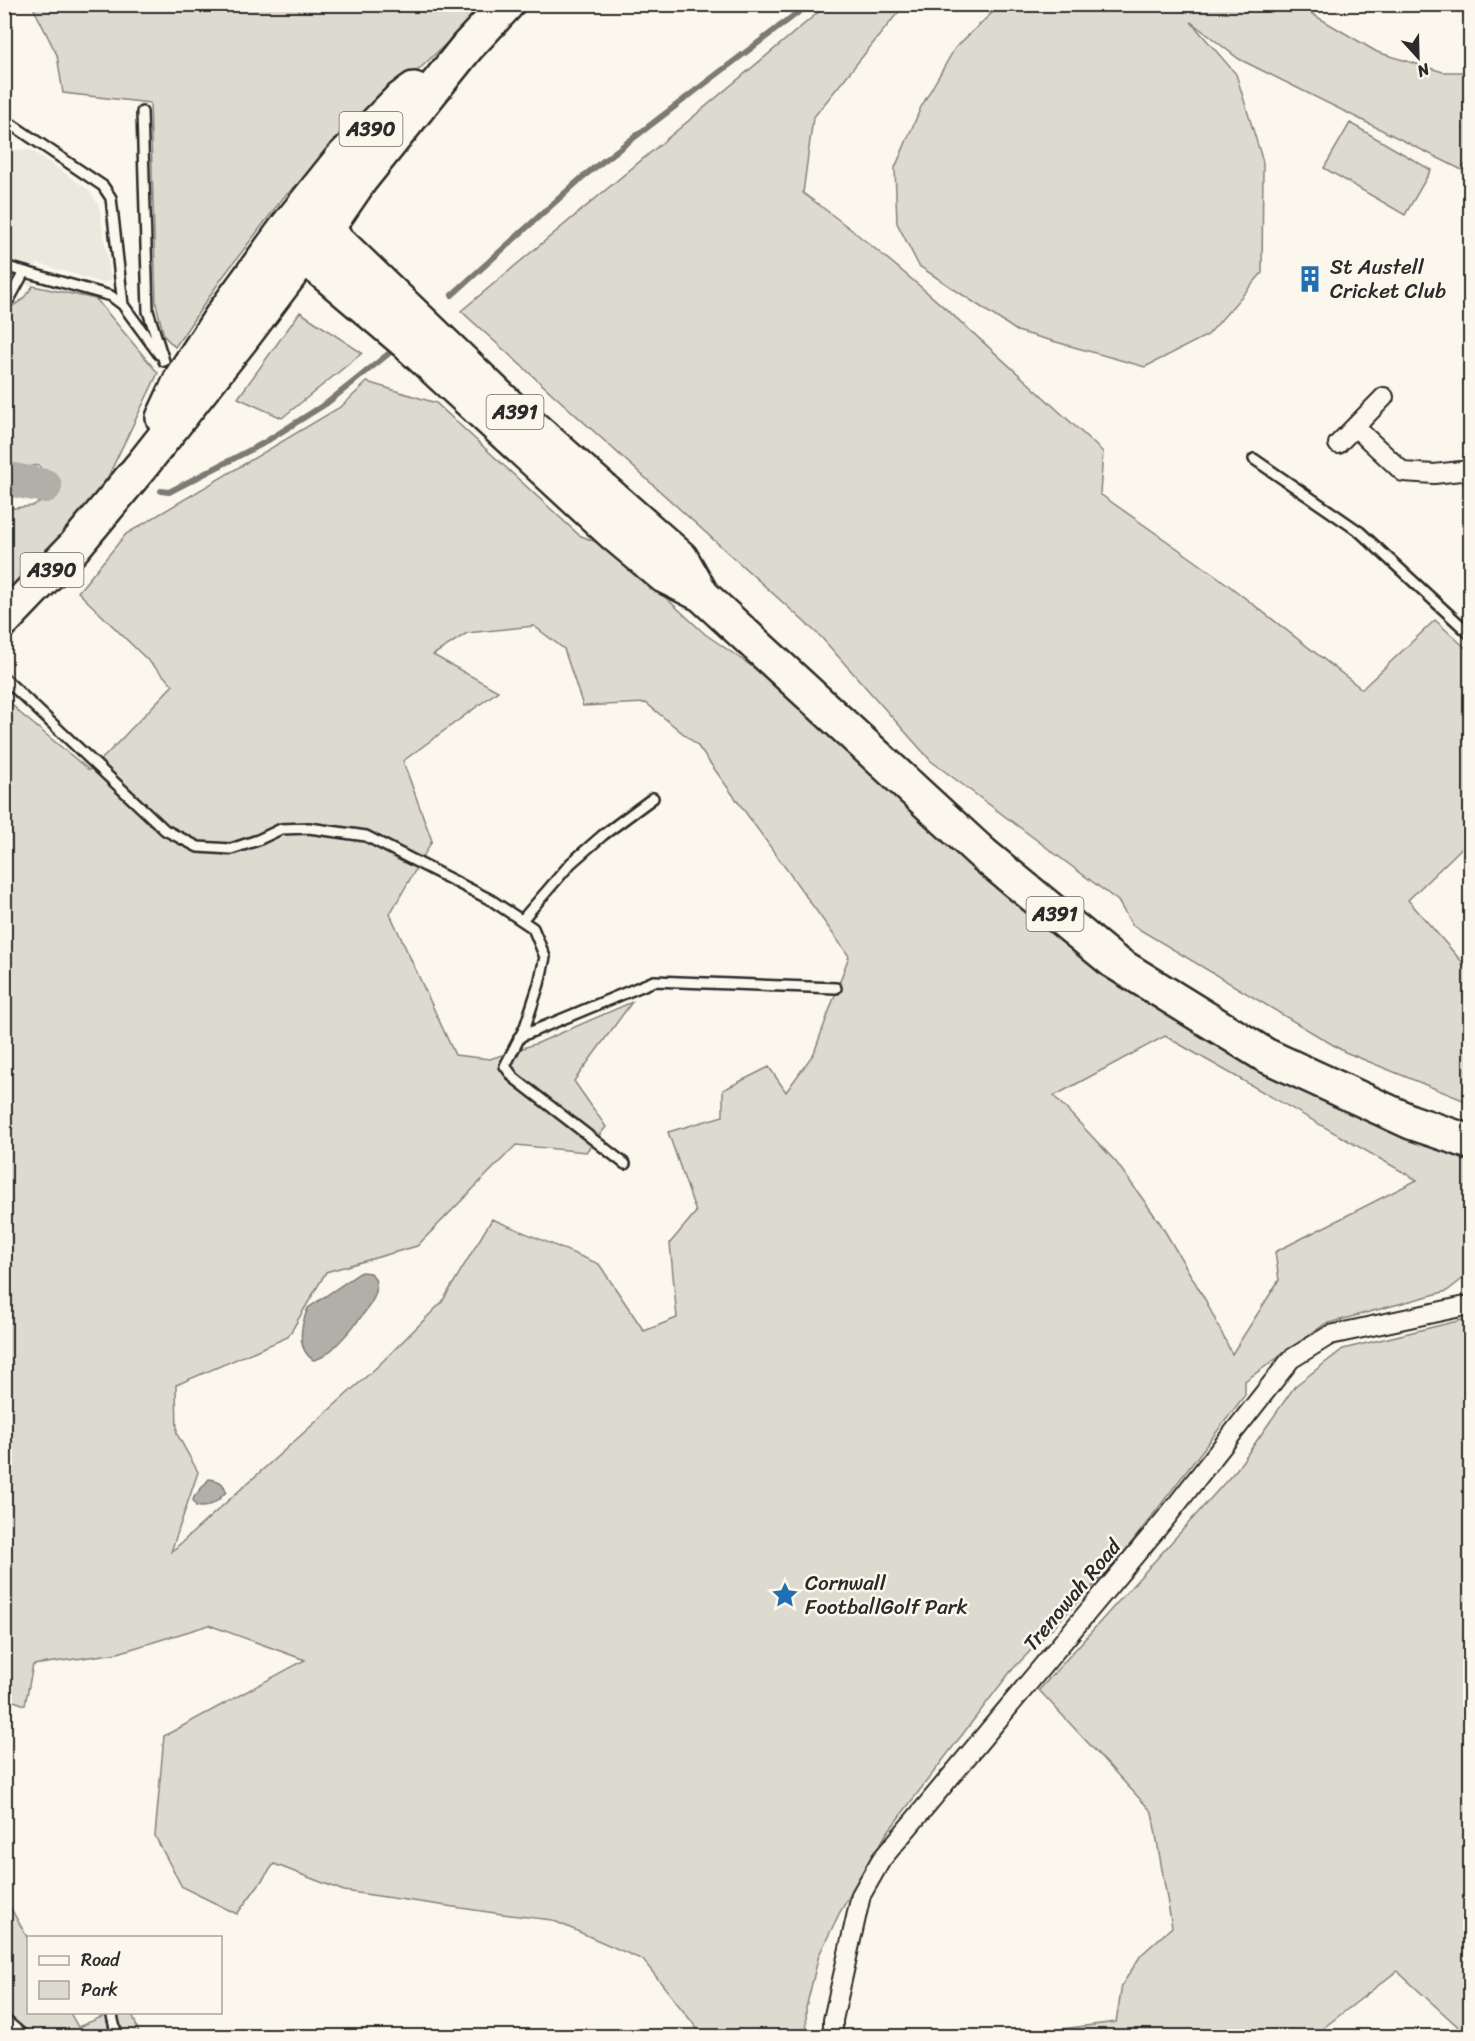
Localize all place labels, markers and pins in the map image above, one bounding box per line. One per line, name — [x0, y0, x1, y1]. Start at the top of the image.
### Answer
place label: St Austell Cricket Club — [1330, 248, 1446, 310]
building icon: St Austell Cricket Club — [1295, 264, 1325, 294]
place label: Cornwall FootballGolf Park — [805, 1564, 968, 1626]
place icon: Cornwall FootballGolf Park — [770, 1580, 800, 1610]

